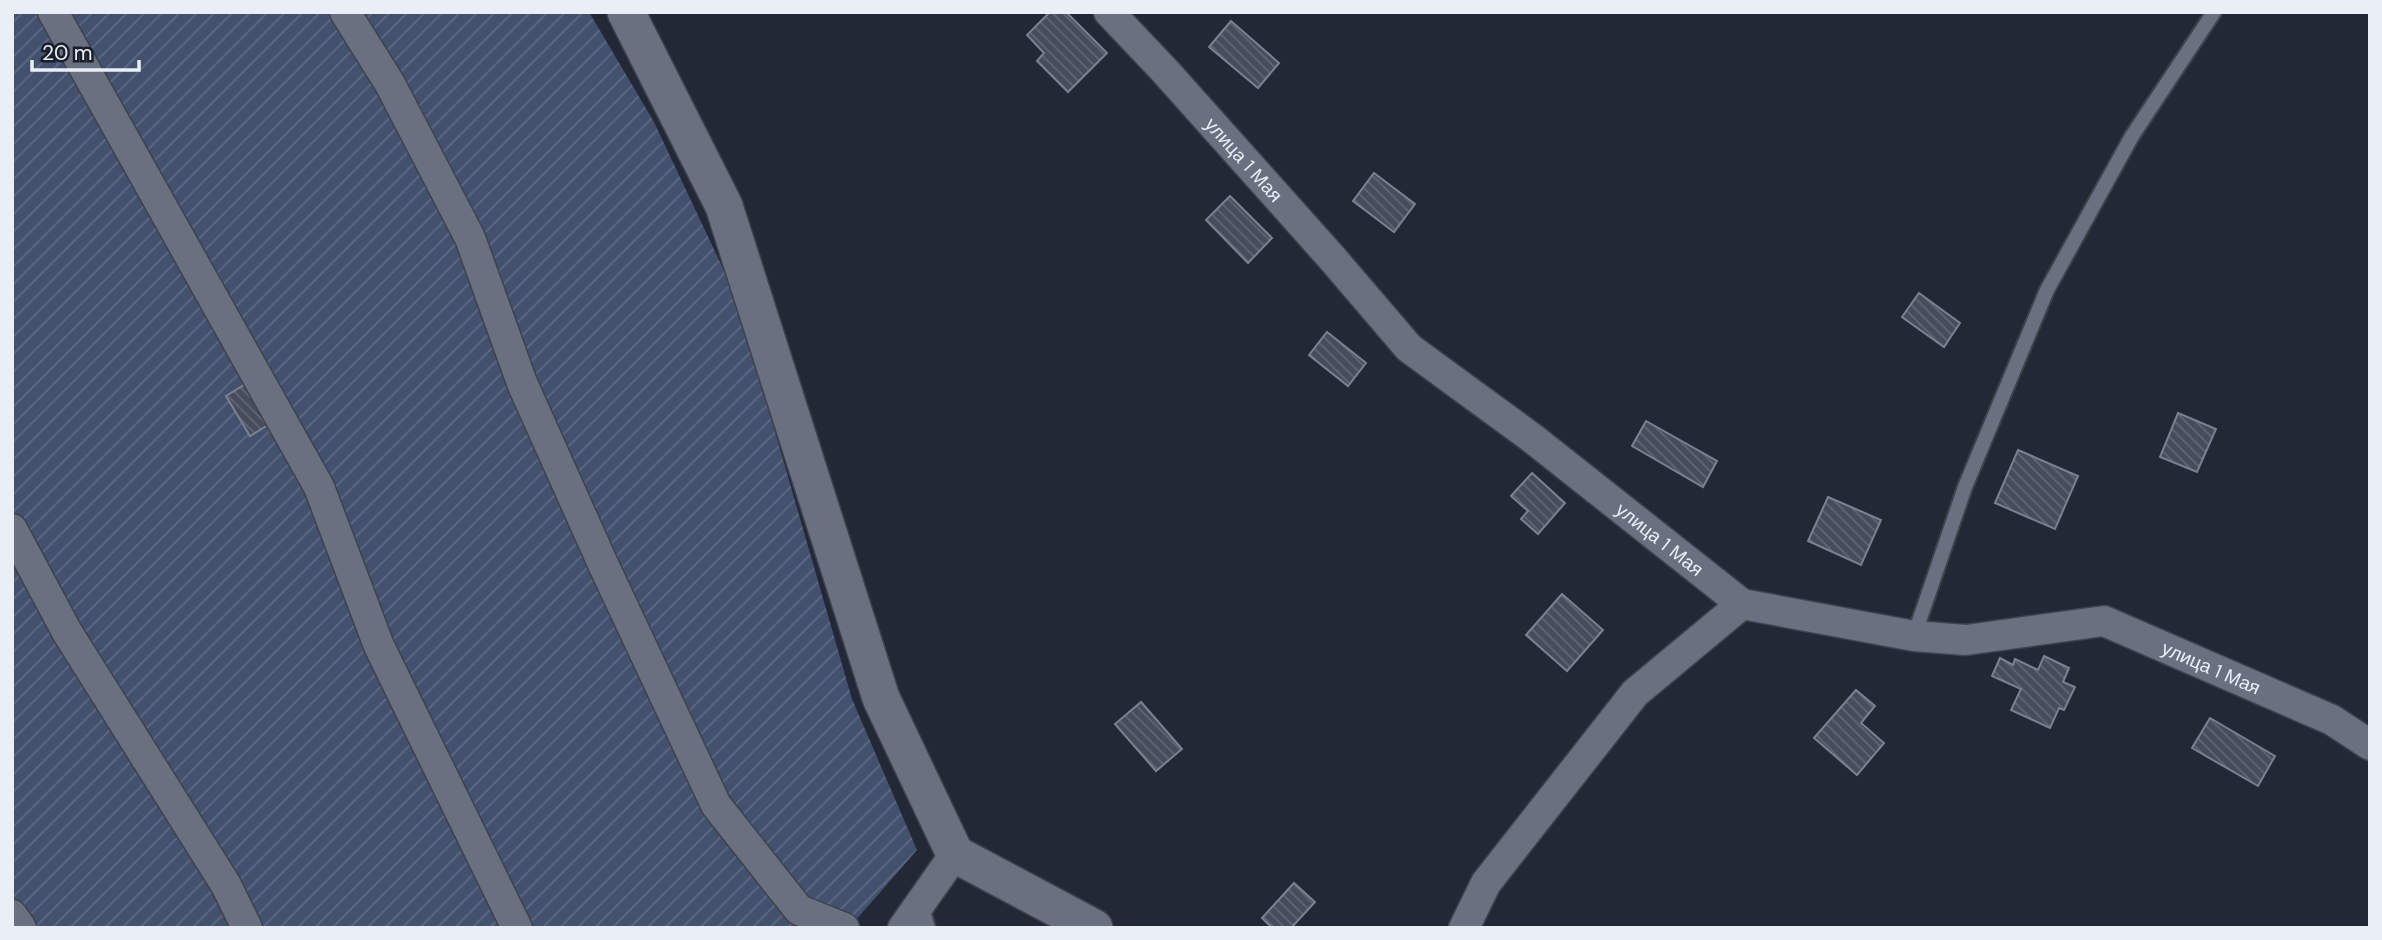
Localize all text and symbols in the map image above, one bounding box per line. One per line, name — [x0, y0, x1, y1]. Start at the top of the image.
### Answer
scale bar — [32, 28, 138, 72]
text: 20 m — [42, 39, 93, 67]
street label: улица 1 Мая — [1199, 112, 1288, 207]
street label: улица 1 Мая — [1611, 497, 1709, 582]
street label: улица 1 Мая — [2158, 636, 2264, 700]

